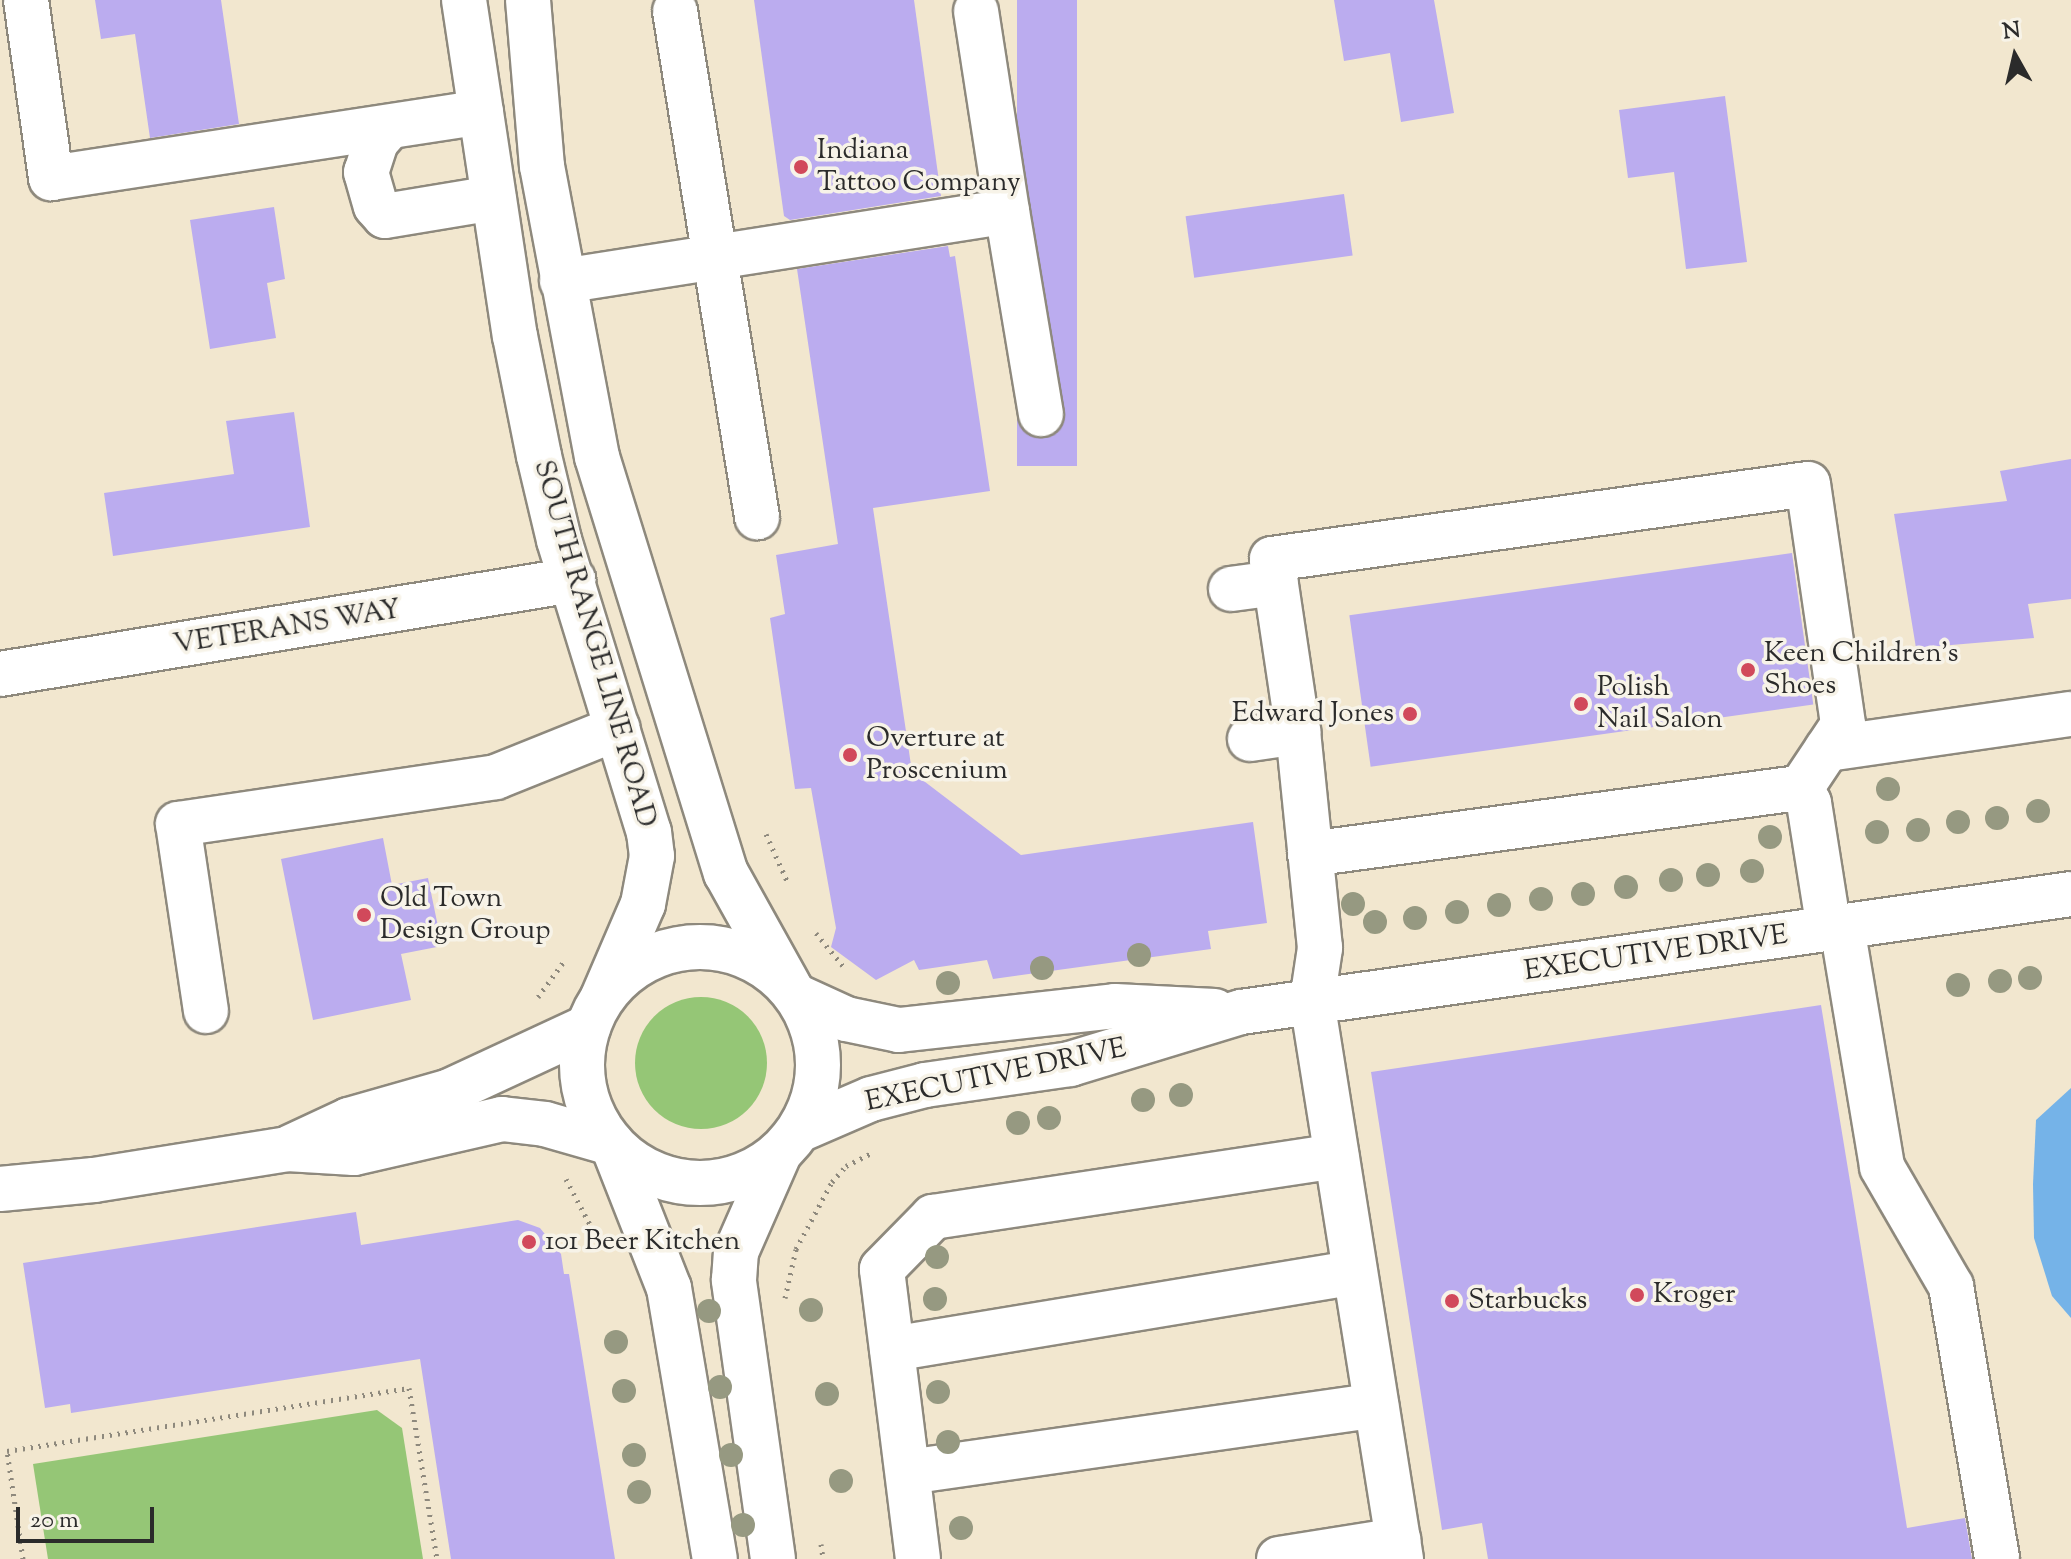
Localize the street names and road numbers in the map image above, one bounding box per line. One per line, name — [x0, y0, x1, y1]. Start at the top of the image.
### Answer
street label: SOUTH RANGE LINE ROAD — [525, 457, 663, 831]
street label: VETERANS WAY — [171, 593, 403, 663]
street label: EXECUTIVE DRIVE — [1522, 919, 1790, 989]
street label: EXECUTIVE DRIVE — [863, 1032, 1129, 1120]

